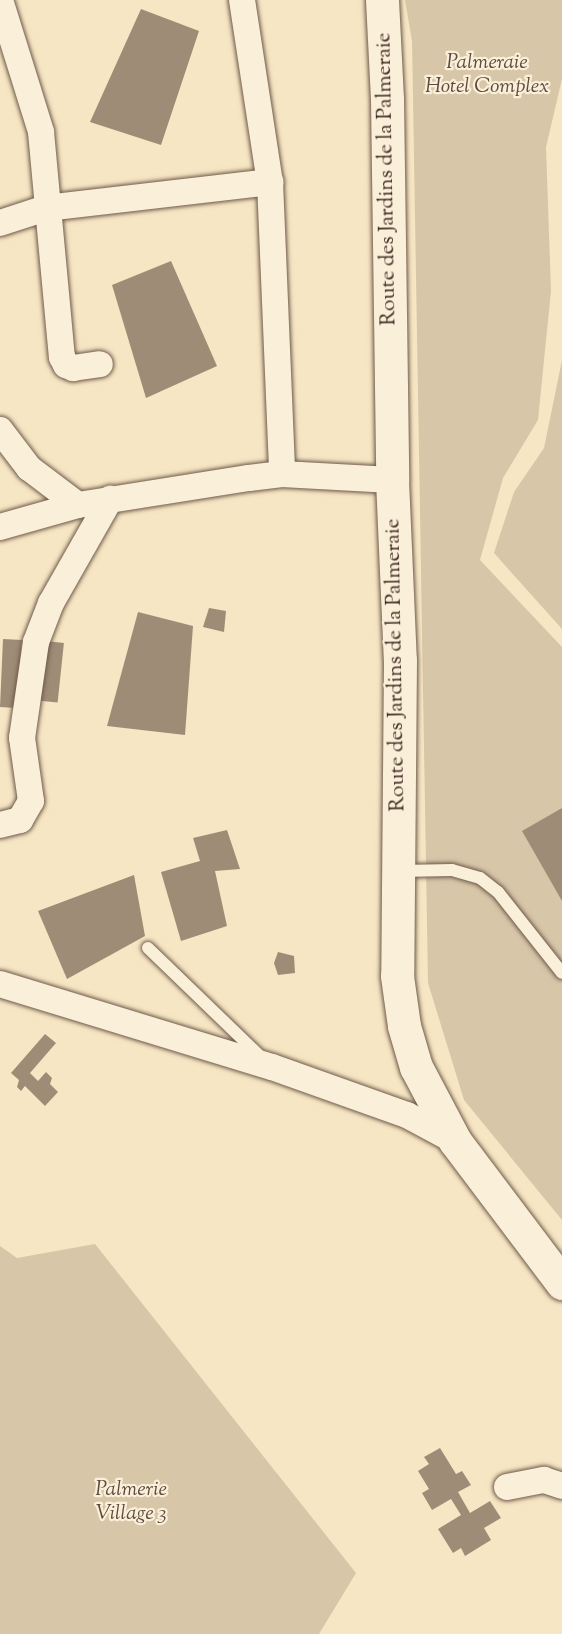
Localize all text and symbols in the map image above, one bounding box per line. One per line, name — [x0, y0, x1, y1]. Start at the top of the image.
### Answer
street label: Route des Jardins de la Palmeraie — [372, 32, 402, 326]
park label: Palmeraie Hotel Complex — [425, 50, 549, 100]
street label: Route des Jardins de la Palmeraie — [381, 518, 411, 812]
park label: Palmerie Village 3 — [95, 1477, 167, 1527]

